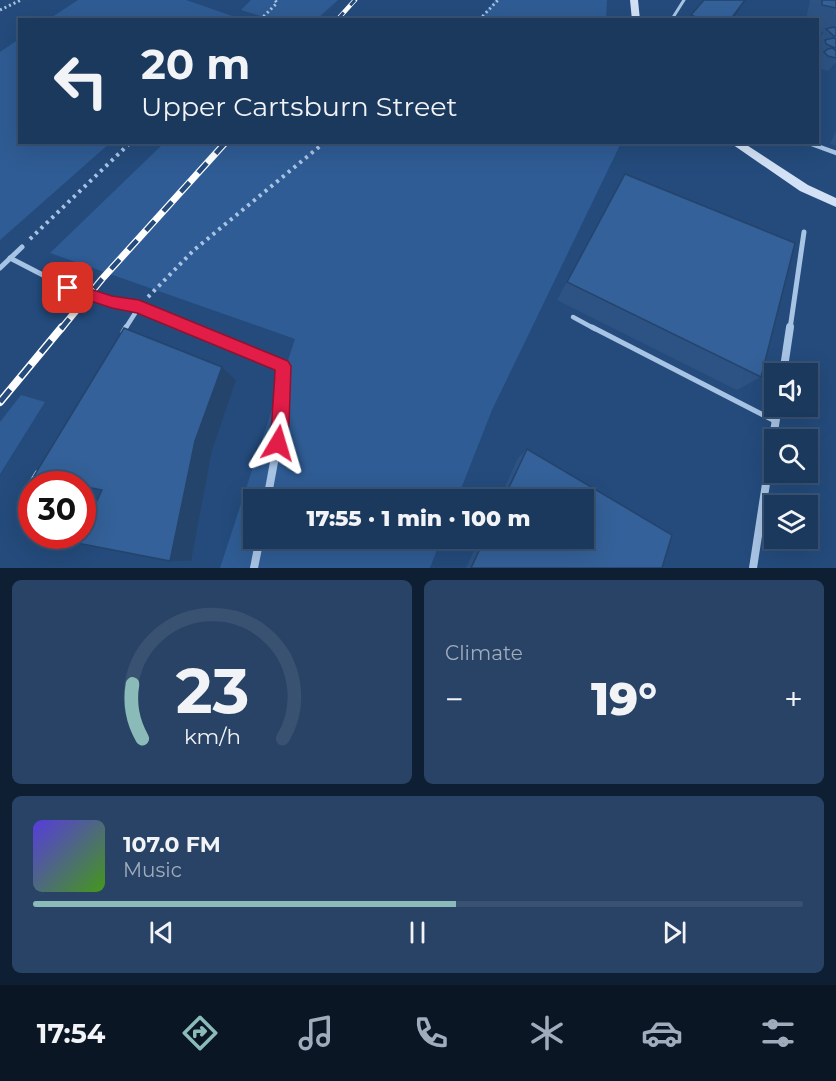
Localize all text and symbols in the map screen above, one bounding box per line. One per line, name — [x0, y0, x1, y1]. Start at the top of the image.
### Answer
text: 20 m — [141, 38, 250, 90]
icon: left — [42, 42, 120, 120]
text: Upper Cartsburn Street — [141, 90, 457, 123]
pin — [42, 262, 93, 313]
icon: arrive — [51, 271, 84, 304]
map controls — [764, 363, 818, 549]
button: sound — [764, 363, 818, 417]
position arrow — [246, 411, 310, 475]
button: search — [764, 429, 818, 483]
speed limit sign: 30 — [18, 471, 96, 549]
button: layers — [764, 495, 818, 549]
text: 17:55 · 1 min · 100 m — [307, 505, 530, 532]
text: Climate — [445, 641, 523, 665]
text: 23 — [175, 653, 249, 729]
text: 19° — [591, 671, 657, 726]
text: − — [445, 679, 464, 719]
text: + — [784, 679, 803, 719]
text: km/h — [183, 723, 241, 749]
text: 107.0 FM — [123, 831, 221, 858]
text: Music — [123, 858, 182, 882]
icon: previous — [145, 916, 178, 949]
icon: pause — [401, 916, 434, 949]
icon: next — [658, 916, 691, 949]
icon: directions — [179, 1012, 221, 1054]
icon: music — [295, 1012, 337, 1054]
icon: phone — [410, 1012, 452, 1054]
icon: climate — [526, 1012, 568, 1054]
icon: car — [641, 1012, 683, 1054]
icon: filters — [757, 1012, 799, 1054]
text: 17:54 — [37, 1017, 105, 1050]

